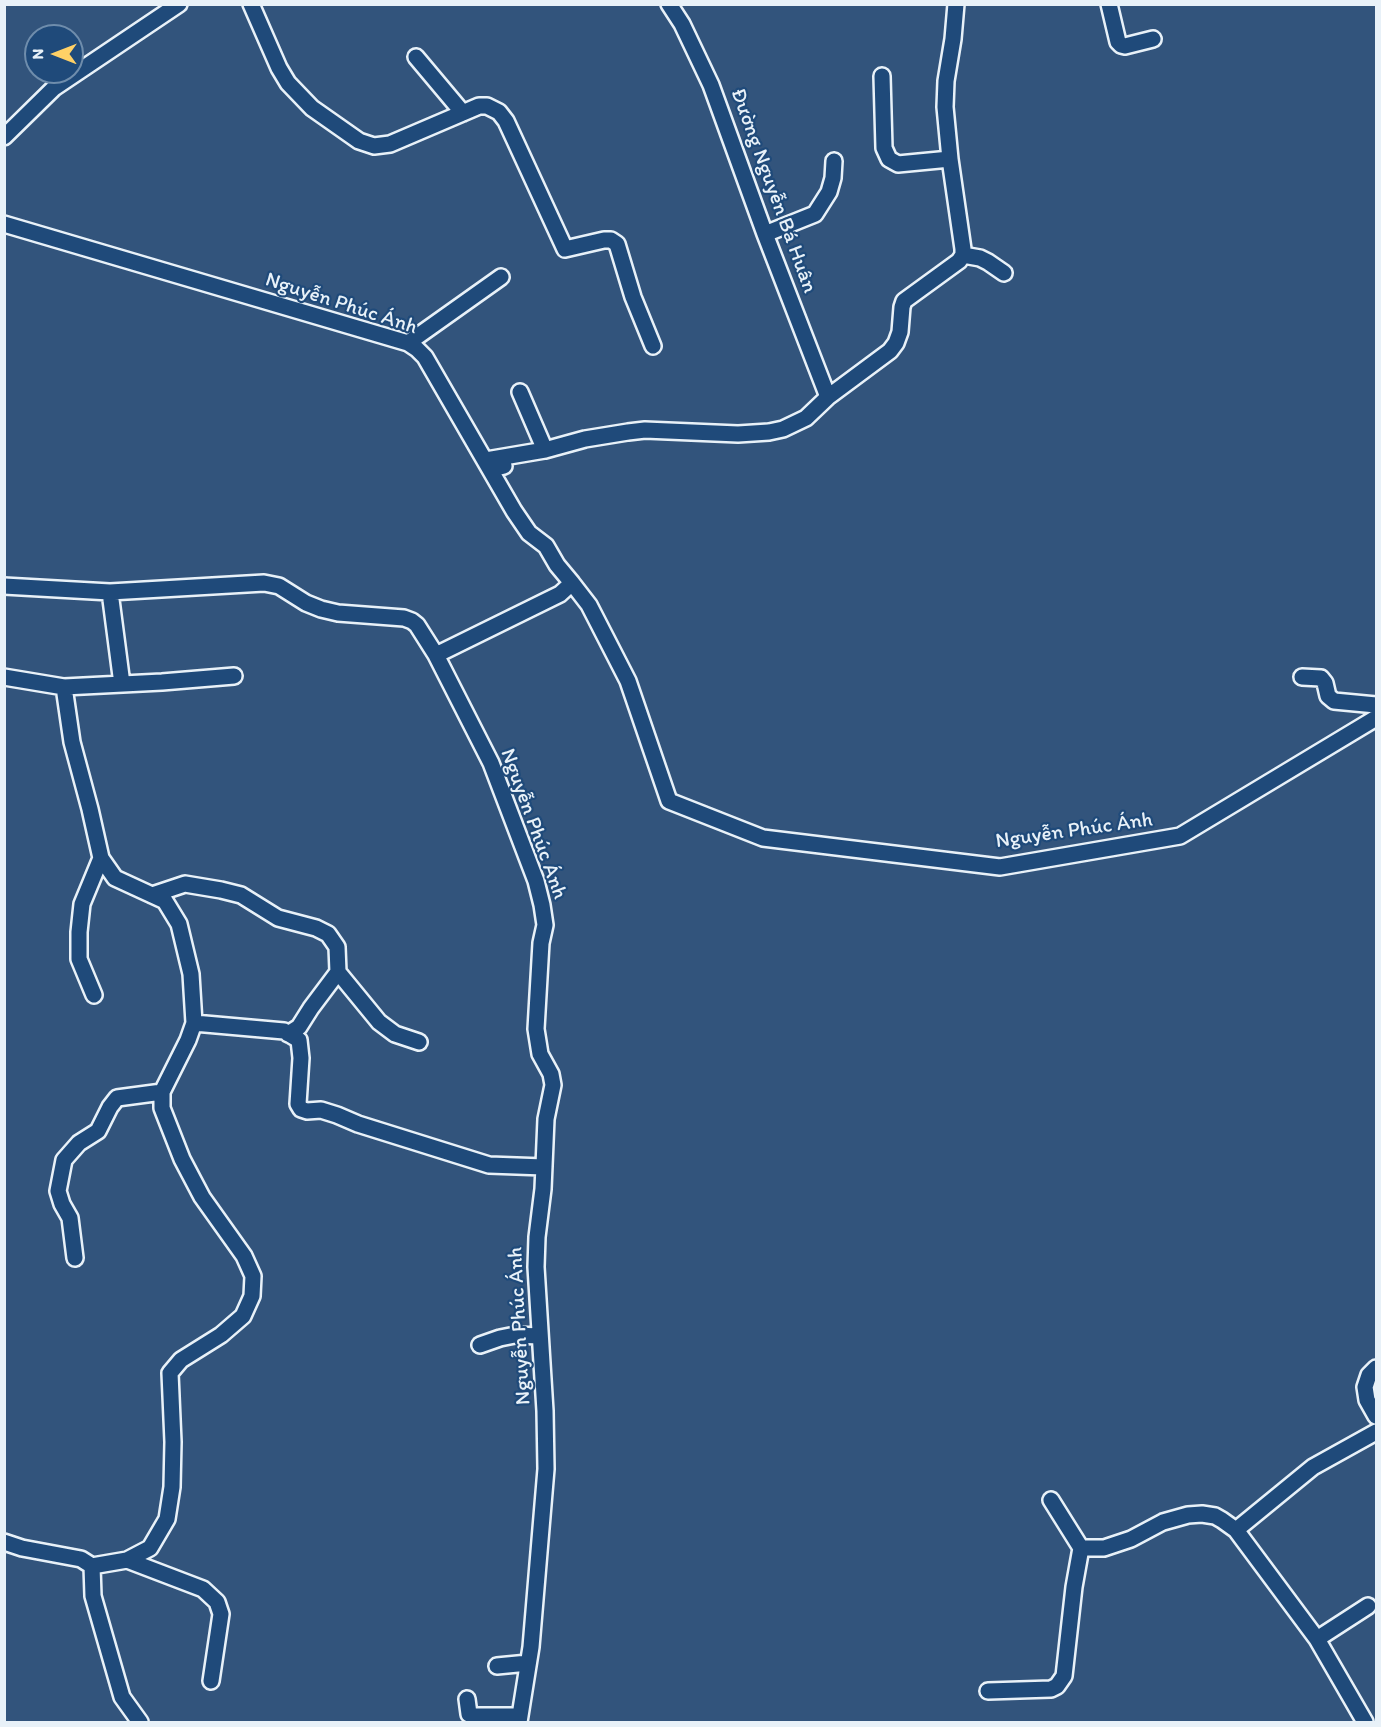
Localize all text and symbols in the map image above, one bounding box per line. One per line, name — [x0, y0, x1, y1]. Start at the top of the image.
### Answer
north arrow — [24, 24, 84, 84]
text: N — [28, 49, 47, 59]
street label: Đường Nguyễn Bá Huân — [724, 85, 822, 297]
street label: Nguyễn Phúc Ánh — [262, 268, 420, 340]
street label: Nguyễn Phúc Ánh — [494, 745, 572, 903]
street label: Nguyễn Phúc Ánh — [994, 808, 1154, 854]
street label: Nguyễn Phúc Ánh — [503, 1246, 537, 1406]

